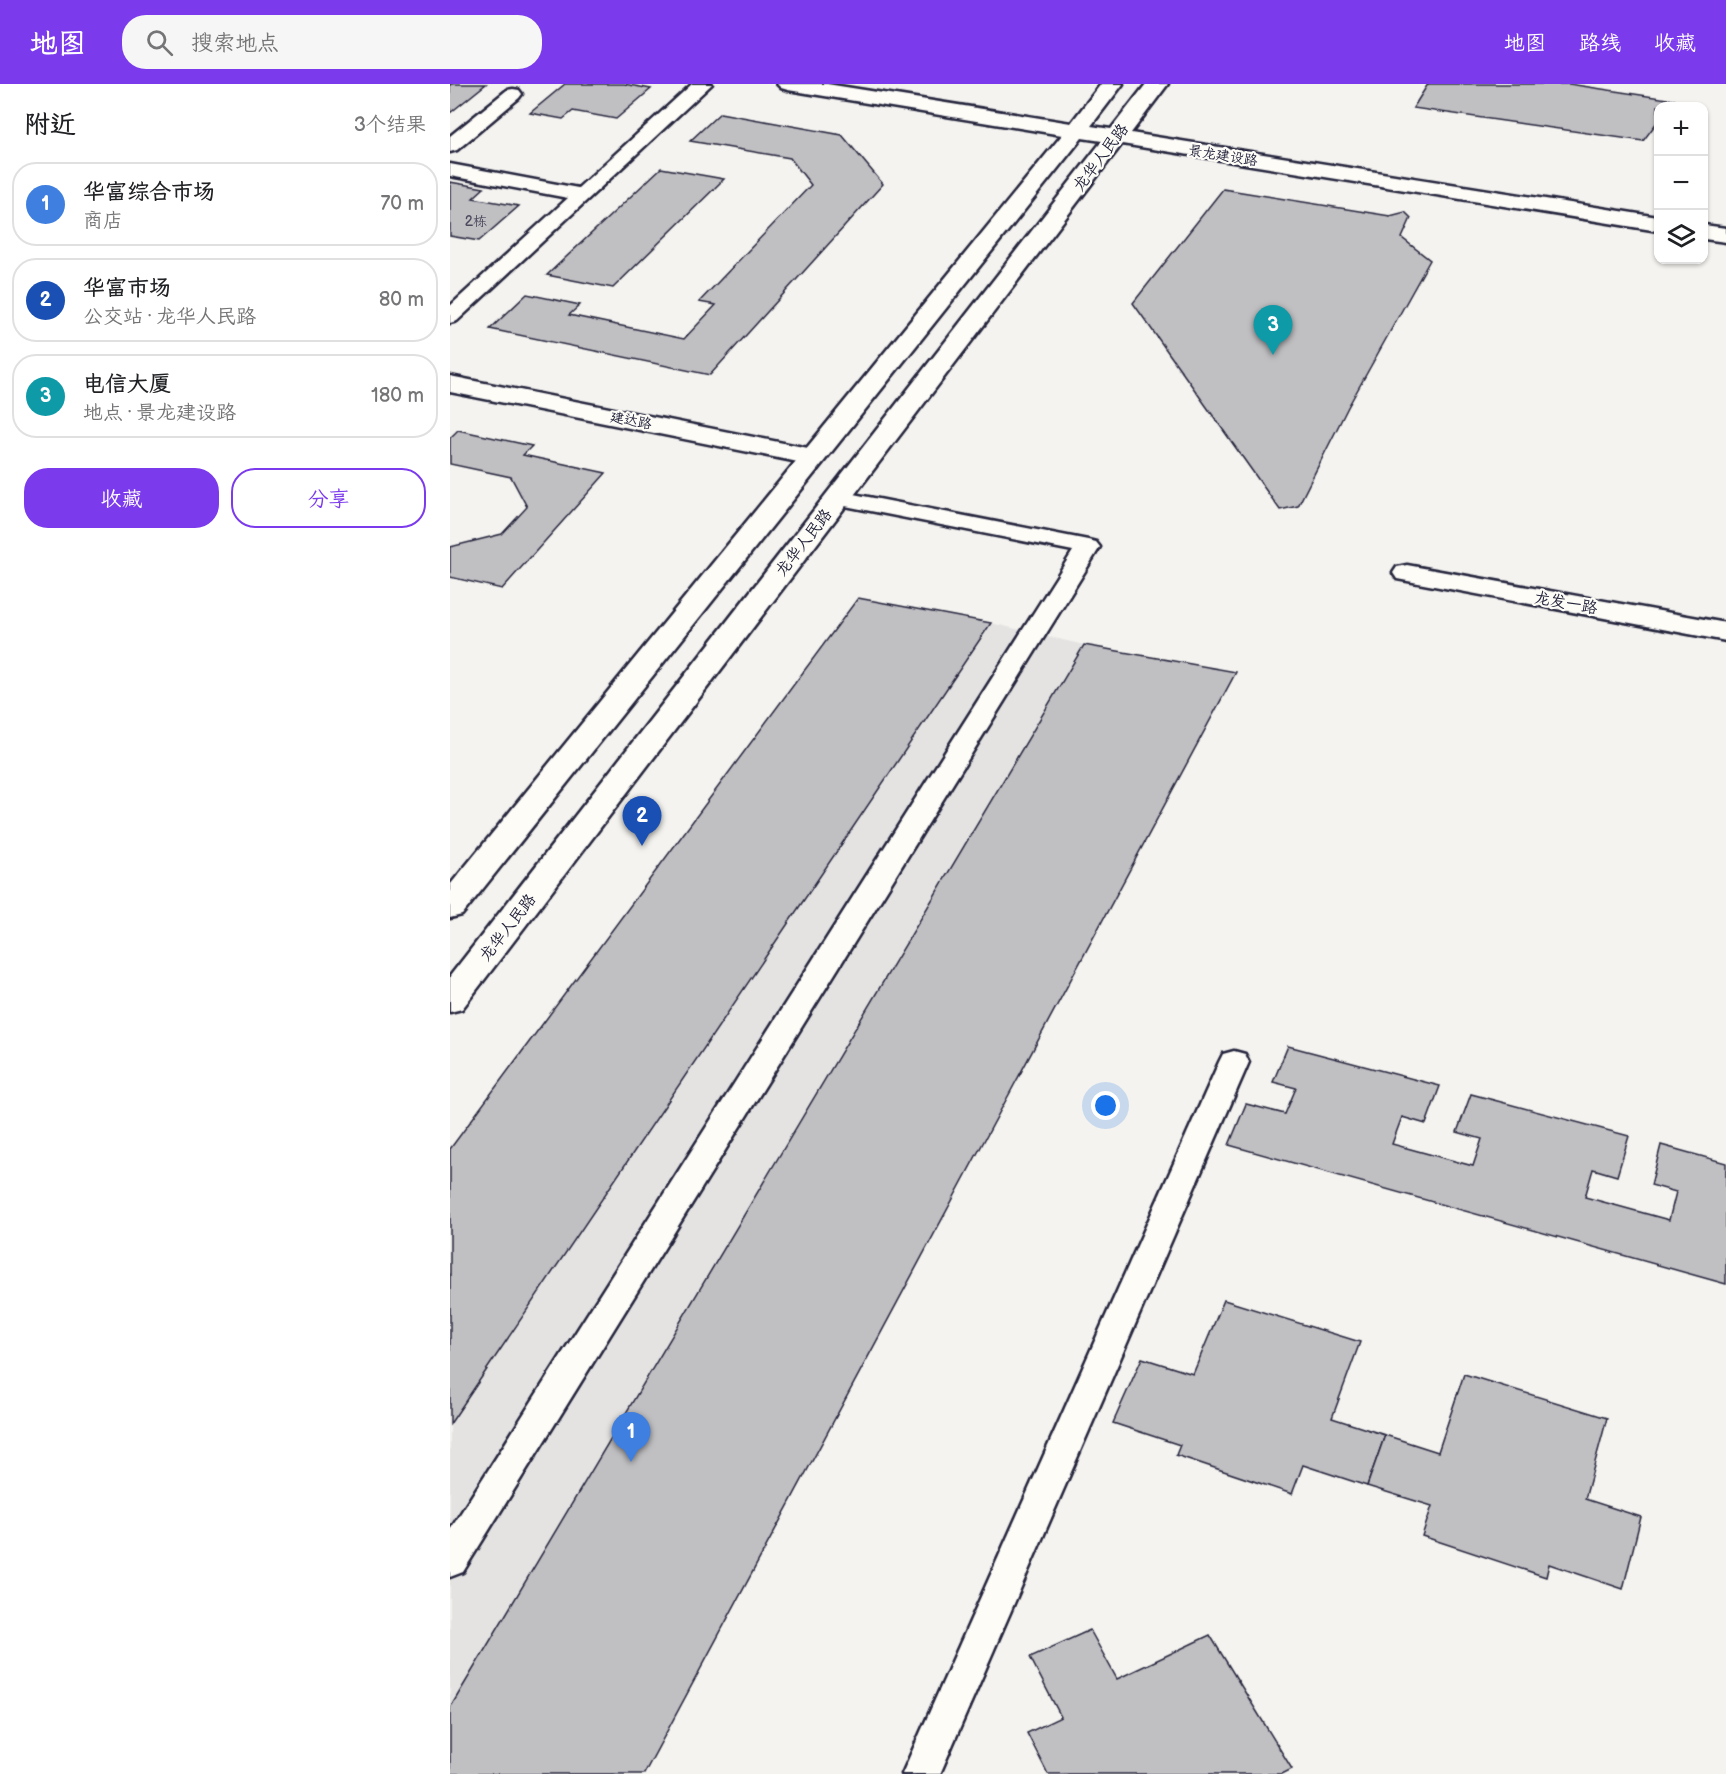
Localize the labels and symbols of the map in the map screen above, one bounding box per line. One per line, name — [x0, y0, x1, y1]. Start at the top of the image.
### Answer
street label: 龙华人民路 — [1070, 120, 1133, 196]
street label: 景龙建设路 — [1187, 142, 1259, 169]
house number: 2栋 — [465, 213, 487, 230]
pin: 3 — [1254, 306, 1292, 355]
street label: 建达路 — [609, 408, 653, 433]
street label: 龙华人民路 — [772, 506, 836, 580]
street label: 龙发一路 — [1533, 589, 1599, 618]
pin: 2 — [622, 796, 662, 846]
street label: 龙华人民路 — [476, 891, 540, 965]
your location — [1091, 1091, 1120, 1120]
pin: 1 — [612, 1412, 651, 1462]

